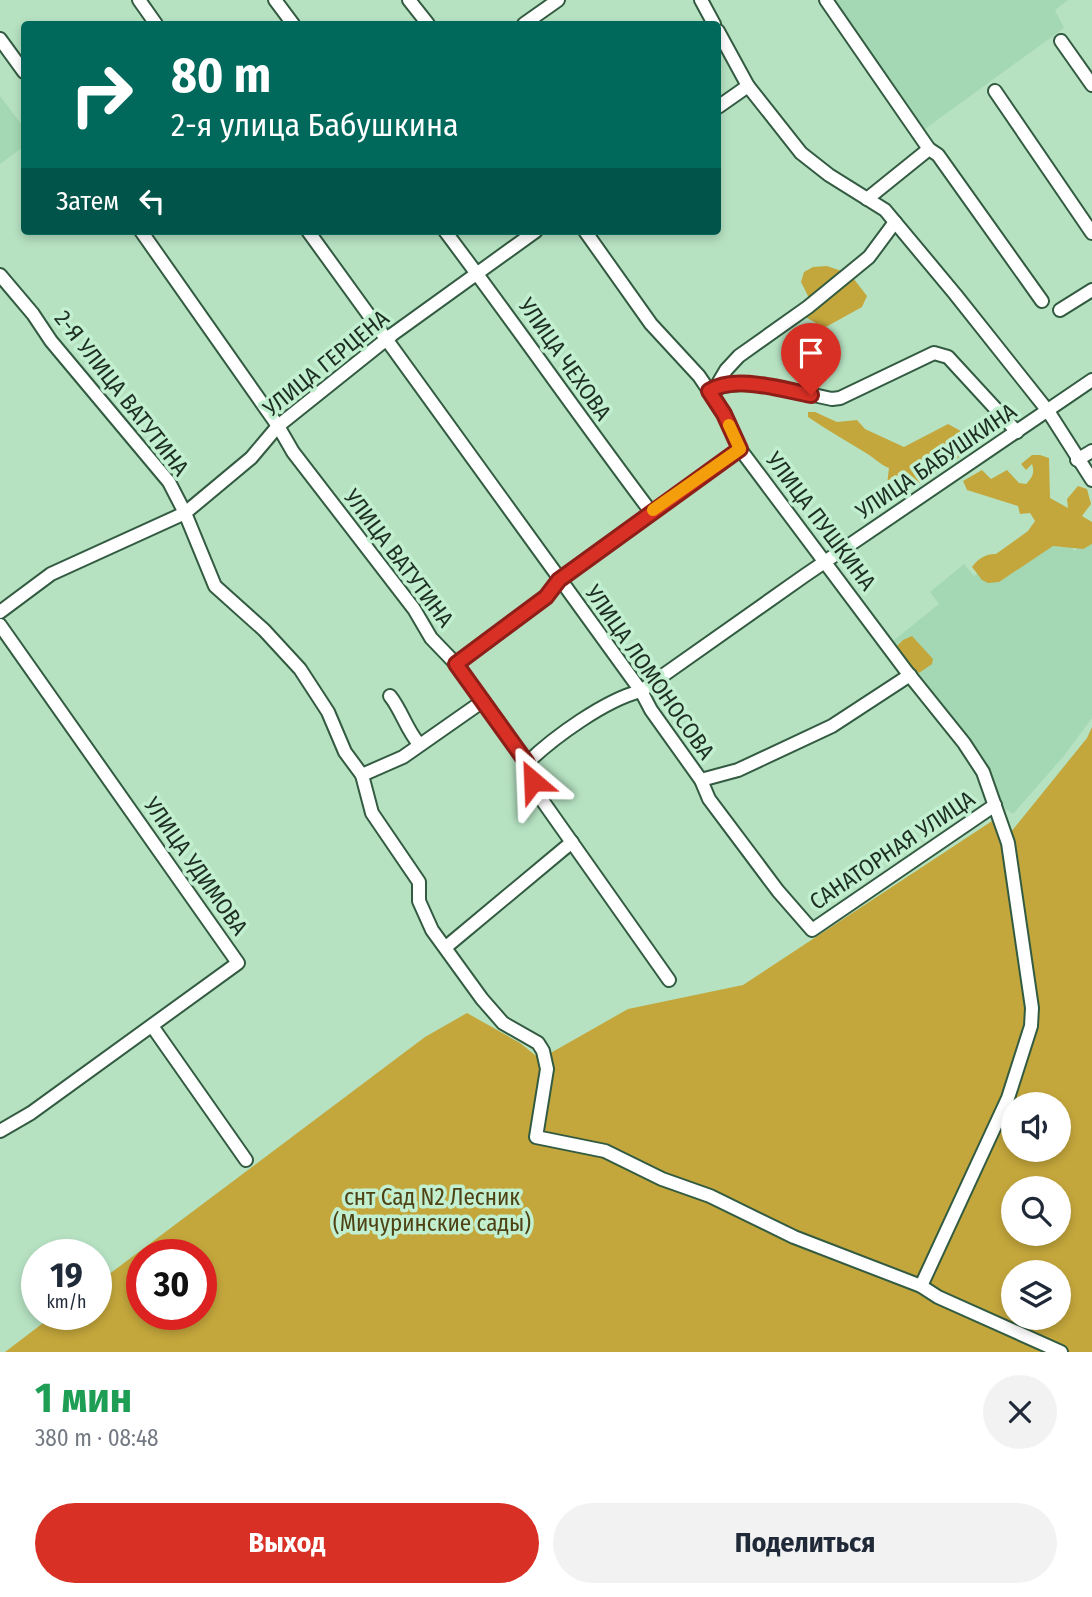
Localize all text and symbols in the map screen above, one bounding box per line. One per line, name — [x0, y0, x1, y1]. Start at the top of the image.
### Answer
text: 80 m — [171, 46, 271, 105]
icon: right — [56, 49, 147, 140]
text: 2-я улица Бабушкина — [171, 106, 459, 144]
icon: left — [133, 182, 171, 220]
text: Затем — [56, 186, 119, 217]
street label: УЛИЦА ЧЕХОВА — [512, 292, 617, 426]
street label: УЛИЦА ГЕРЦЕНА — [257, 304, 395, 423]
street label: 2-Я УЛИЦА ВАТУТИНА — [49, 305, 195, 481]
pin — [781, 323, 841, 395]
icon: arrive — [792, 334, 830, 372]
street label: УЛИЦА БАБУШКИНА — [850, 397, 1022, 526]
street label: УЛИЦА ПУШКИНА — [759, 446, 882, 596]
street label: УЛИЦА ВАТУТИНА — [337, 483, 460, 633]
street label: УЛИЦА ЛОМОНОСОВА — [579, 579, 721, 765]
position arrow — [496, 744, 570, 818]
street label: САНАТОРНАЯ УЛИЦА — [804, 784, 980, 916]
street label: УЛИЦА УДИМОВА — [137, 791, 254, 940]
map controls — [1001, 1092, 1071, 1330]
button: sound — [1001, 1092, 1071, 1162]
button: search — [1001, 1176, 1071, 1246]
park label: снт Сад N2 Лесник (Мичуринские сады) — [333, 1183, 531, 1237]
speed limit sign: 30 — [126, 1239, 217, 1330]
text: 19 — [50, 1254, 83, 1296]
button: layers — [1001, 1260, 1071, 1330]
text: km/h — [46, 1291, 87, 1313]
text: 1 мин — [35, 1373, 132, 1423]
button: close — [983, 1375, 1057, 1449]
text: 380 m · 08:48 — [35, 1424, 159, 1452]
button: Выход — [35, 1503, 539, 1583]
button: Поделиться — [553, 1503, 1057, 1583]

